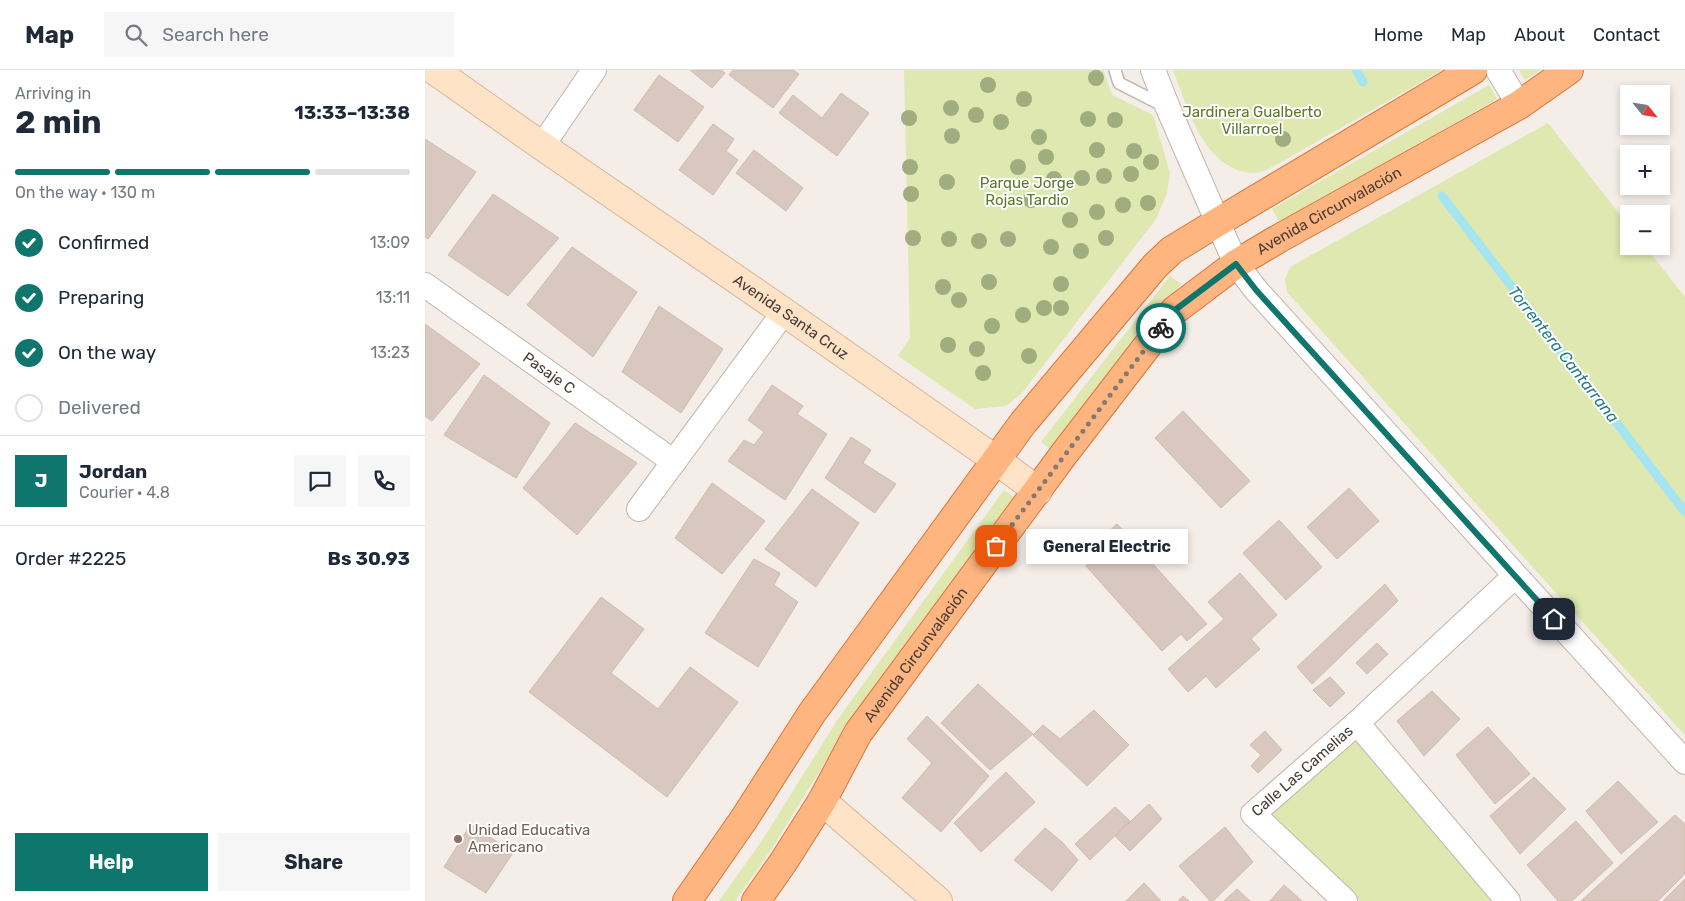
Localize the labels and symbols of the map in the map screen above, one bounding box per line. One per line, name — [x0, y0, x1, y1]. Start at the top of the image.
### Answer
north arrow — [1620, 85, 1670, 135]
park label: Jardinera Gualberto Villarroel — [1182, 103, 1322, 138]
street label: Avenida Circunvalación — [1253, 163, 1405, 259]
park label: Parque Jorge Rojas Tardio — [980, 174, 1074, 209]
street label: Avenida Santa Cruz — [730, 271, 852, 364]
water label: Torrentera Cantarrana — [1504, 282, 1623, 426]
courier — [1136, 303, 1186, 353]
street label: Pasaje C — [519, 348, 578, 398]
pin — [975, 525, 1017, 567]
callout: General Electric — [1026, 528, 1189, 564]
street label: Avenida Circunvalación — [860, 584, 971, 726]
pin — [1533, 598, 1575, 640]
street label: Calle Las Camelias — [1248, 721, 1357, 820]
place label: Unidad Educativa Americano — [468, 821, 590, 856]
marker: Unidad Educativa Americano — [452, 833, 464, 845]

